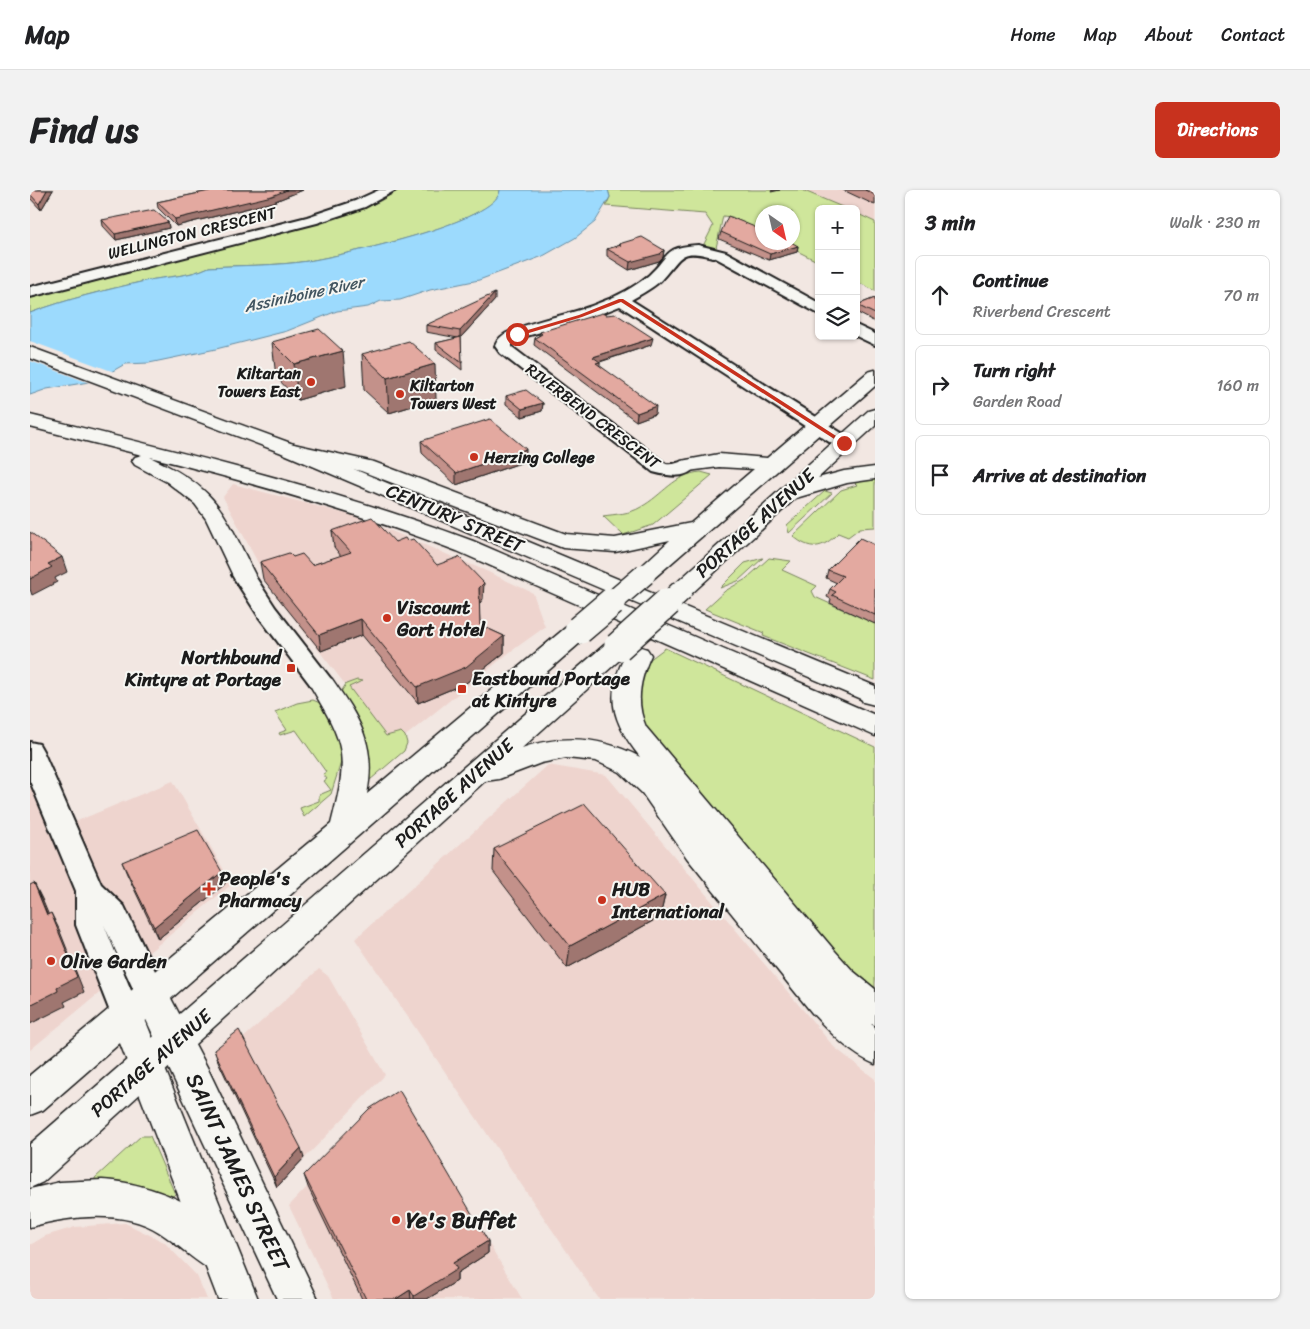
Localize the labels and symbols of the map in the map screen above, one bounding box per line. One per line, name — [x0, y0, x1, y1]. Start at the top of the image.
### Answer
street label: WELLINGTON CRESCENT — [105, 198, 281, 268]
north arrow — [755, 205, 800, 250]
water label: Assiniboine River — [241, 267, 370, 321]
route start — [506, 323, 529, 346]
street label: RIVERBEND CRESCENT — [519, 355, 668, 477]
place label: Kiltartan Towers East — [218, 359, 301, 406]
place label: Kiltarton Towers West — [409, 371, 497, 418]
marker: Kiltartan Towers East — [305, 376, 317, 388]
marker: Kiltarton Towers West — [394, 388, 406, 400]
route end — [833, 432, 856, 455]
place label: Herzing College — [483, 443, 595, 472]
marker: Herzing College — [468, 451, 480, 463]
street label: PORTAGE AVENUE — [687, 459, 824, 586]
street label: CENTURY STREET — [381, 474, 531, 563]
place label: Viscount Gort Hotel — [396, 591, 486, 646]
marker: Viscount Gort Hotel — [381, 612, 393, 624]
place label: Northbound Kintyre at Portage — [124, 641, 283, 696]
marker: Northbound Kintyre at Portage — [285, 662, 297, 674]
place label: Eastbound Portage at Kintyre — [471, 662, 631, 717]
marker: Eastbound Portage at Kintyre — [456, 683, 468, 695]
street label: PORTAGE AVENUE — [386, 729, 523, 856]
place label: People's Pharmacy — [219, 862, 302, 917]
place label: HUB International — [611, 873, 725, 928]
marker: People's Pharmacy — [203, 883, 215, 895]
marker: HUB International — [596, 894, 608, 906]
place label: Olive Garden — [61, 945, 167, 978]
marker: Olive Garden — [45, 955, 57, 967]
street label: PORTAGE AVENUE — [83, 1000, 220, 1125]
street label: SAINT JAMES STREET — [175, 1066, 302, 1279]
place label: Ye's Buffet — [406, 1201, 517, 1240]
marker: Ye's Buffet — [390, 1214, 402, 1226]

